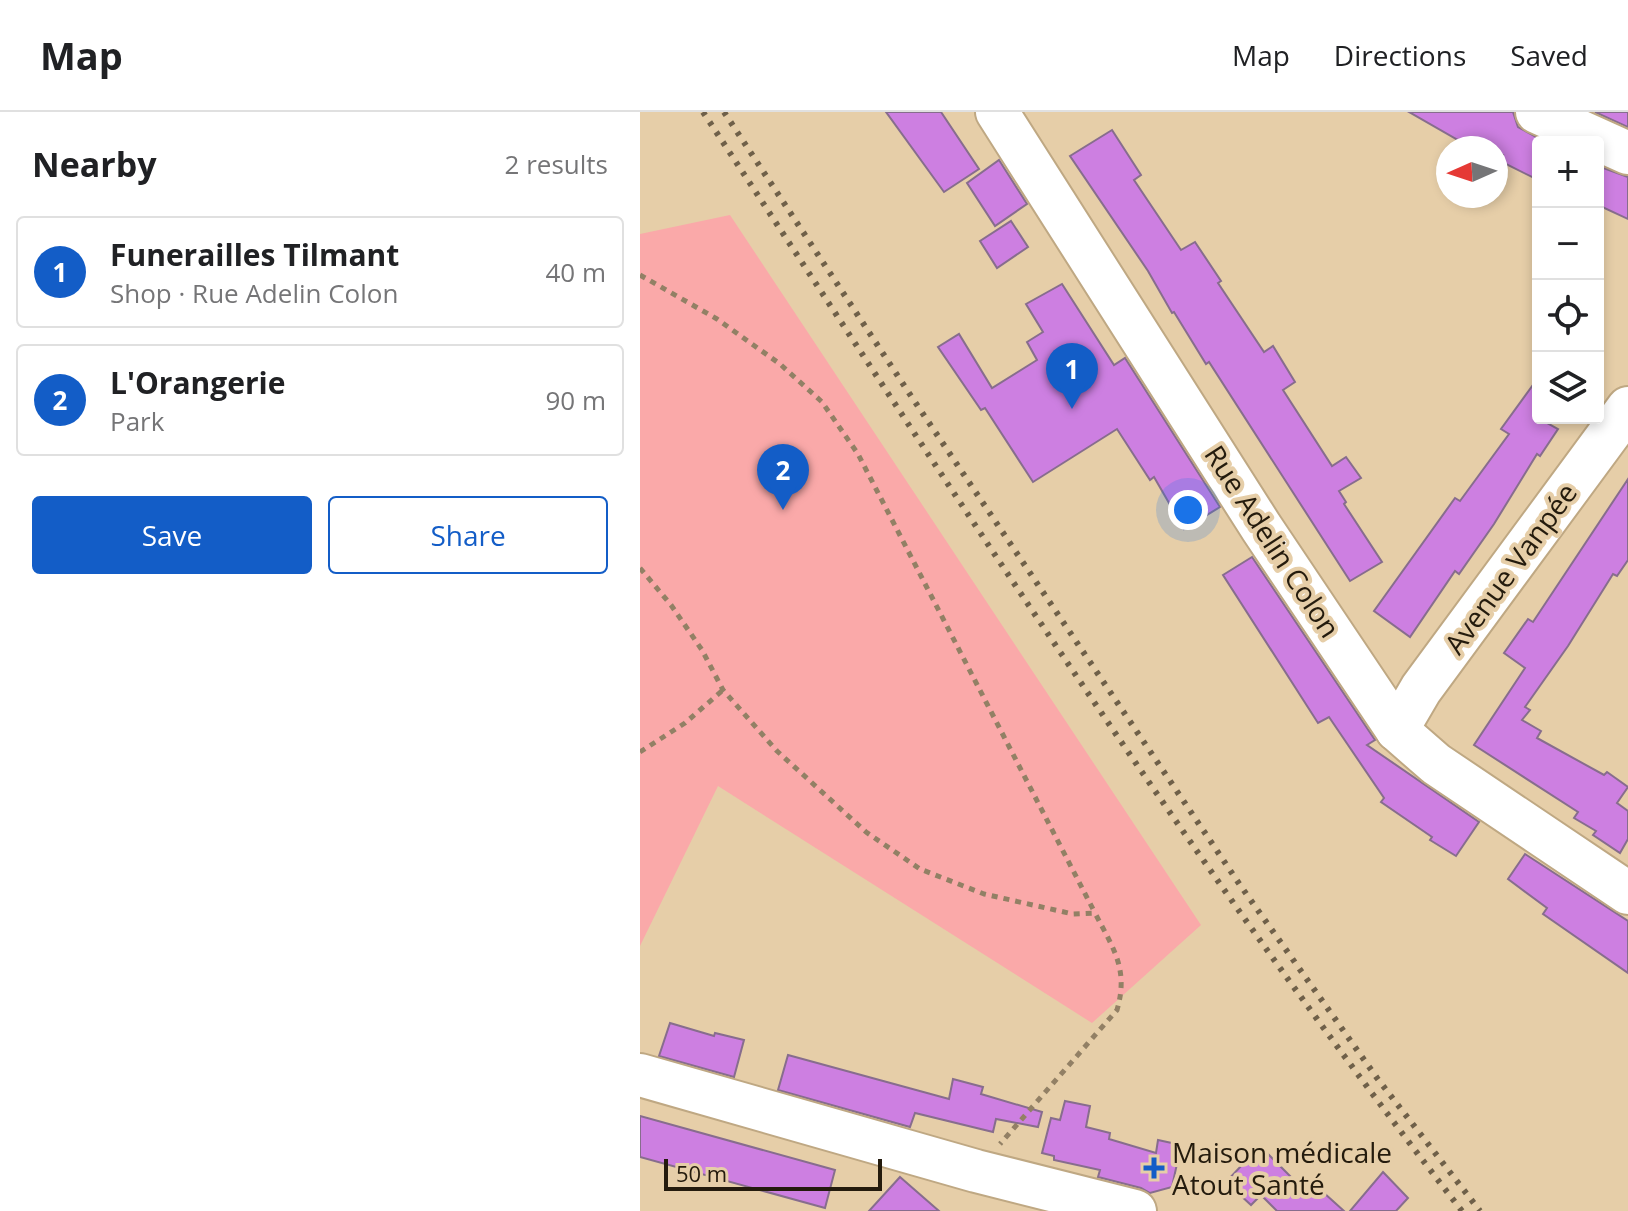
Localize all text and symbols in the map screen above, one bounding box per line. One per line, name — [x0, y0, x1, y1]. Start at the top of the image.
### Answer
text: Map — [40, 29, 123, 81]
text: Map — [1232, 36, 1290, 74]
text: Directions — [1334, 36, 1466, 74]
text: Saved — [1510, 36, 1588, 74]
north arrow — [1436, 136, 1508, 208]
map controls — [1532, 136, 1604, 424]
button: + — [1532, 136, 1604, 208]
text: Nearby — [32, 141, 157, 187]
text: 2 results — [505, 146, 608, 182]
button: − — [1532, 208, 1604, 280]
text: Funerailles Tilmant — [110, 234, 399, 275]
text: 1 — [53, 254, 67, 290]
text: 40 m — [545, 254, 606, 290]
text: Shop · Rue Adelin Colon — [110, 275, 398, 311]
button: locate — [1532, 280, 1604, 352]
pin: 1 — [1046, 343, 1098, 409]
button: layers — [1532, 352, 1604, 424]
text: L'Orangerie — [110, 362, 285, 403]
text: 2 — [53, 382, 67, 418]
text: 90 m — [545, 382, 606, 418]
text: Park — [110, 403, 164, 439]
street label: Rue Adelin Colon — [1197, 437, 1349, 645]
pin: 2 — [757, 444, 809, 510]
street label: Avenue Vanpée — [1435, 475, 1585, 661]
your location — [1168, 490, 1208, 530]
button: Save — [32, 496, 312, 574]
button: Share — [328, 496, 608, 574]
place label: Maison médicale Atout Santé — [1172, 1133, 1392, 1203]
scale bar — [664, 1155, 882, 1191]
marker: Maison médicale Atout Santé — [1143, 1157, 1165, 1179]
text: 50 m — [676, 1158, 727, 1188]

